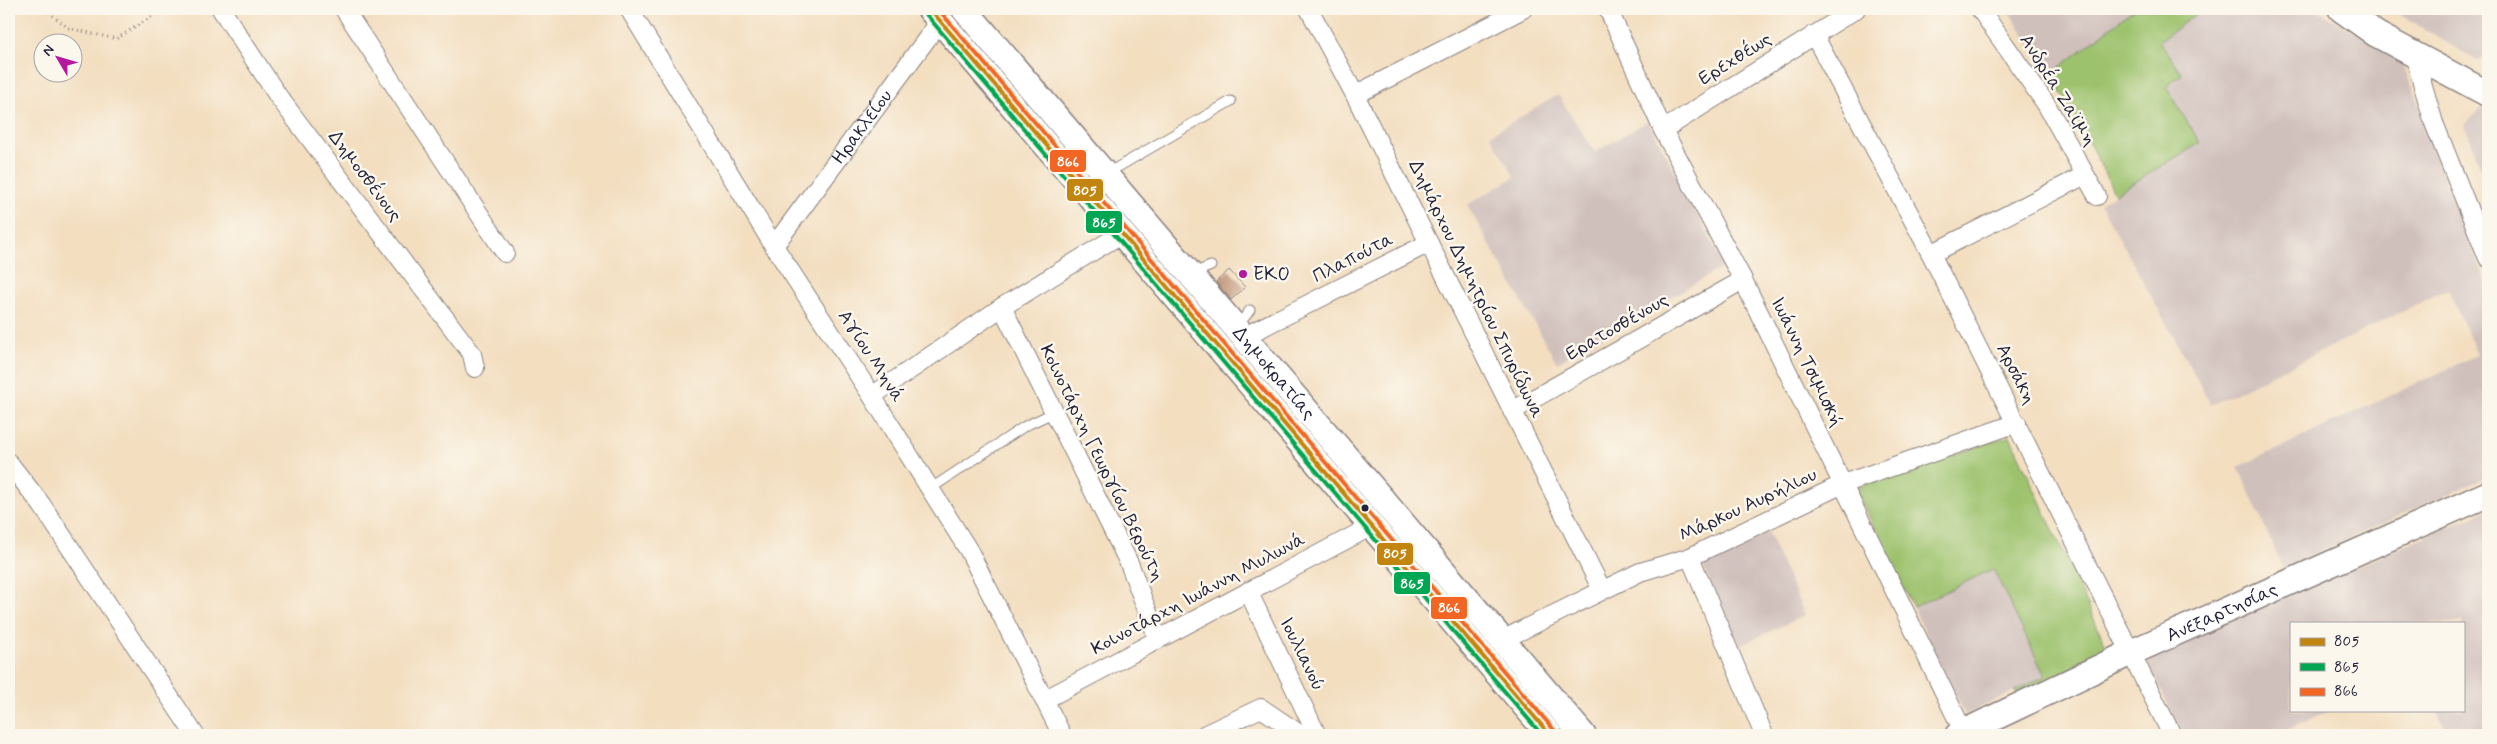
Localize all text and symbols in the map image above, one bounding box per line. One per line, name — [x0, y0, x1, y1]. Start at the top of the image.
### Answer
street label: Ερεχθέως — [1694, 27, 1776, 91]
street label: Ανδρέα Ζαϊμη — [2014, 29, 2102, 151]
north arrow — [32, 32, 82, 82]
text: N — [39, 41, 59, 60]
street label: Ηρακλείου — [826, 84, 898, 169]
street label: Δημοσθένους — [322, 125, 408, 227]
line badge: 866 — [1049, 149, 1087, 173]
text: 866 — [1057, 153, 1080, 171]
street label: Δημάρχου Δημητρίου Σπυρίδωνα — [1402, 156, 1550, 422]
line badge: 805 — [1066, 178, 1104, 202]
text: 805 — [1073, 182, 1097, 200]
line badge: 865 — [1085, 210, 1123, 234]
text: 865 — [1092, 214, 1116, 232]
street label: Πλαπούτα — [1308, 227, 1398, 289]
place label: EKO — [1253, 262, 1290, 287]
marker: EKO — [1237, 268, 1249, 280]
street label: Ερατοσθένους — [1561, 288, 1673, 366]
street label: Ιωάννη Τσιμισκή — [1765, 293, 1849, 431]
street label: Αγίου Μηνά — [832, 305, 910, 407]
street label: Δημοκρατίας — [1227, 321, 1321, 425]
street label: Κοινοτάρχη Γεωργίου Βερούτη — [1034, 340, 1170, 586]
street label: Αρσάκη — [1990, 340, 2042, 408]
street label: Μάρκου Αυρήλιου — [1675, 462, 1821, 548]
unlabelled marker — [1360, 503, 1370, 513]
street label: Κοινοτάρχη Ιωάννη Μυλωνά — [1087, 527, 1309, 661]
line badge: 805 — [1376, 542, 1414, 566]
text: 805 — [1383, 545, 1407, 563]
line badge: 865 — [1393, 571, 1431, 595]
text: 865 — [1400, 575, 1424, 593]
street label: Ανεξαρτησίας — [2162, 577, 2281, 648]
line badge: 866 — [1430, 596, 1468, 620]
text: 866 — [1438, 599, 1461, 617]
street label: Ιουλιανού — [1274, 613, 1330, 695]
legend — [2290, 622, 2464, 712]
text: 805 — [2334, 632, 2359, 652]
text: 865 — [2334, 658, 2359, 678]
text: 866 — [2334, 682, 2358, 702]

